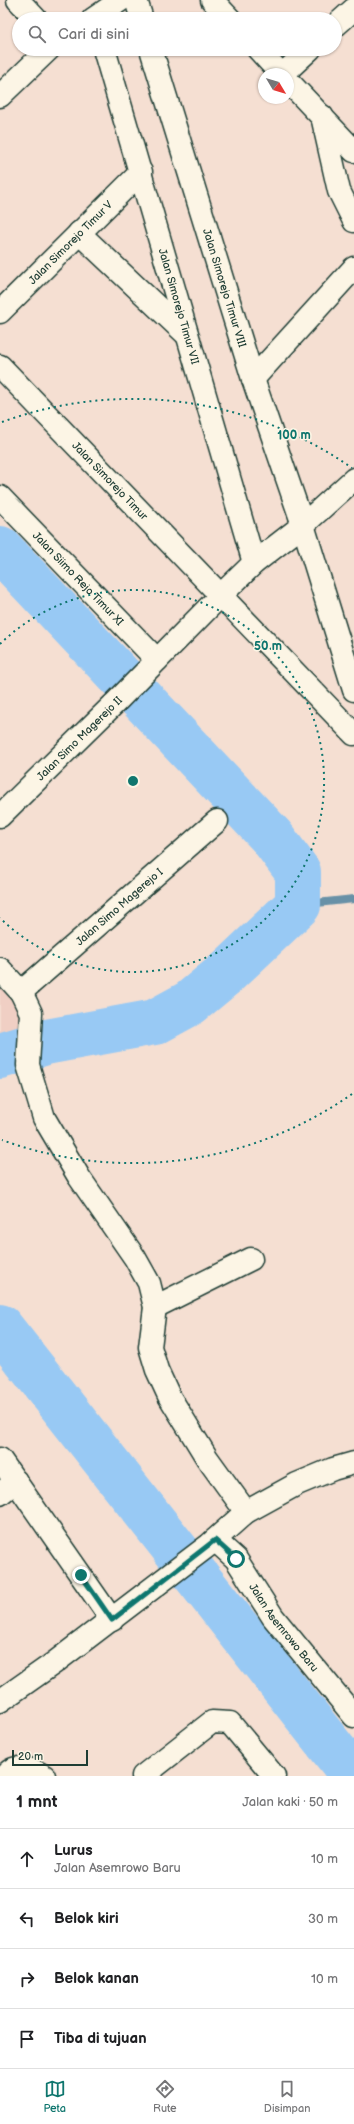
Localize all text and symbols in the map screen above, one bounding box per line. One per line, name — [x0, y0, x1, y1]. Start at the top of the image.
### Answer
search box — [12, 12, 342, 56]
icon: search — [26, 23, 48, 45]
text: Cari di sini — [58, 25, 129, 44]
north arrow — [258, 68, 294, 104]
street label: Jalan Simorejo Timur V — [26, 198, 115, 287]
street label: Jalan Simorejo Timur VIII — [200, 227, 249, 349]
street label: Jalan Simorejo Timur VII — [156, 247, 202, 366]
text: 100 m — [277, 428, 311, 443]
street label: Jalan Simorejo Timur — [69, 439, 151, 524]
street label: Jalan Siimo Rejo Timur XI — [30, 529, 127, 629]
text: 50 m — [254, 639, 282, 654]
street label: Jalan Simo Magerejo II — [34, 693, 125, 783]
centre of rings — [126, 774, 140, 788]
street label: Jalan Simo Magerejo I — [73, 865, 166, 948]
route start — [227, 1550, 245, 1568]
route end — [72, 1566, 90, 1584]
street label: Jalan Asemrowo Baru — [246, 1581, 321, 1675]
scale bar — [12, 1748, 88, 1767]
text: 20 m — [18, 1750, 43, 1763]
text: 1 mnt — [16, 1792, 57, 1812]
text: Jalan kaki · 50 m — [242, 1794, 338, 1810]
text: Lurus — [54, 1841, 93, 1860]
icon: ahead — [16, 1848, 38, 1870]
text: 10 m — [311, 1851, 338, 1867]
text: Jalan Asemrowo Baru — [54, 1860, 181, 1876]
icon: left — [16, 1908, 38, 1930]
text: Belok kiri — [54, 1909, 119, 1928]
text: 30 m — [308, 1911, 338, 1927]
icon: right — [16, 1968, 38, 1990]
text: Belok kanan — [54, 1969, 139, 1988]
text: 10 m — [311, 1971, 338, 1987]
icon: arrive — [16, 2028, 38, 2050]
text: Tiba di tujuan — [54, 2029, 147, 2048]
tab: Peta — [44, 2078, 66, 2115]
tab: Rute — [153, 2078, 177, 2115]
tab: Disimpan — [264, 2078, 310, 2115]

